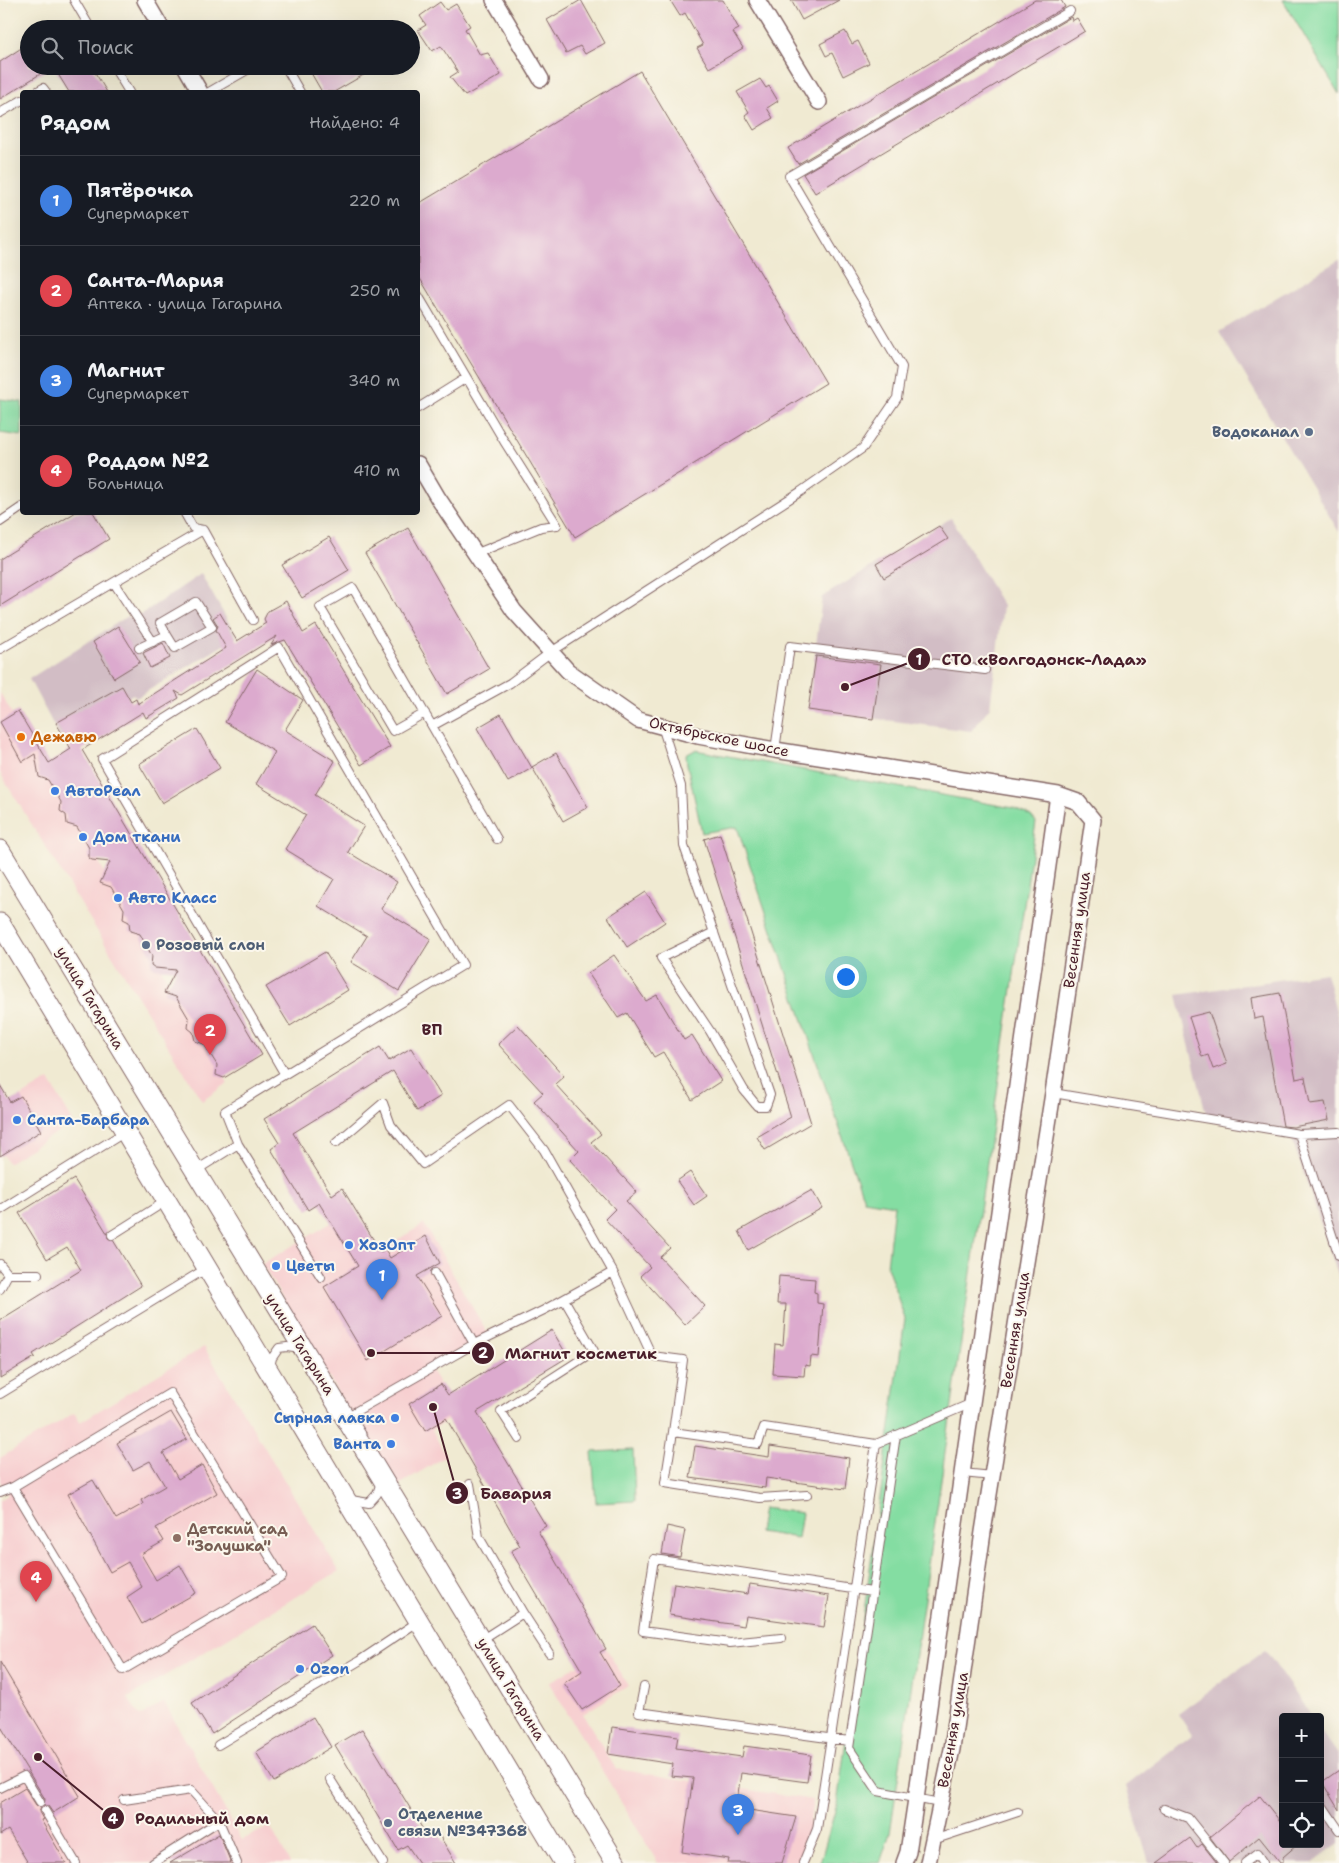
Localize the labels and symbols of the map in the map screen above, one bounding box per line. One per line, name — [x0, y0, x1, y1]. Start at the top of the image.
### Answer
place label: Водоканал — [1212, 422, 1299, 442]
marker: Водоканал — [1303, 426, 1315, 438]
callout: СТО «Волгодонск-Лада» — [907, 644, 1157, 675]
text: СТО «Волгодонск-Лада» — [941, 649, 1147, 670]
text: 1 — [916, 650, 923, 670]
street label: Октябрьское шоссе — [647, 712, 791, 762]
place label: Дежавю — [31, 727, 97, 747]
marker: Дежавю — [15, 731, 27, 743]
place label: АвтоРеал — [65, 781, 141, 801]
marker: АвтоРеал — [49, 785, 61, 797]
place label: Дом ткани — [93, 827, 181, 847]
marker: Дом ткани — [77, 831, 89, 843]
street label: Весенняя улица — [1059, 870, 1095, 989]
place label: Авто Класс — [128, 888, 217, 908]
marker: Авто Класс — [112, 892, 124, 904]
place label: Розовый слон — [156, 935, 265, 955]
marker: Розовый слон — [140, 939, 152, 951]
street label: улица Гагарина — [51, 943, 129, 1054]
your location — [833, 964, 859, 990]
pin: 2 — [194, 1014, 226, 1055]
district label: ВП — [422, 1019, 443, 1040]
place label: Санта-Барбара — [27, 1110, 150, 1130]
marker: Санта-Барбара — [11, 1114, 23, 1126]
place label: ХозОпт — [359, 1235, 416, 1255]
marker: ХозОпт — [343, 1239, 355, 1251]
place label: Цветы — [286, 1256, 335, 1276]
pin: 1 — [366, 1259, 398, 1300]
marker: Цветы — [270, 1260, 282, 1272]
street label: Весенняя улица — [996, 1270, 1034, 1389]
street label: улица Гагарина — [261, 1289, 340, 1399]
callout: Магнит косметик — [470, 1337, 668, 1368]
text: 2 — [478, 1343, 489, 1363]
text: Магнит косметик — [505, 1343, 657, 1364]
place label: Сырная лавка — [274, 1408, 386, 1428]
marker: Сырная лавка — [389, 1412, 401, 1424]
place label: Ванта — [333, 1434, 382, 1454]
marker: Ванта — [385, 1438, 397, 1450]
callout: Бавария — [445, 1478, 561, 1509]
text: Бавария — [480, 1483, 552, 1504]
text: 3 — [452, 1484, 462, 1504]
place label: Детский сад "Золушка" — [187, 1519, 288, 1556]
marker: Детский сад "Золушка" — [171, 1532, 183, 1544]
pin: 4 — [20, 1561, 52, 1602]
street label: улица Гагарина — [472, 1634, 550, 1745]
place label: Ozon — [310, 1659, 350, 1679]
marker: Ozon — [294, 1663, 306, 1675]
street label: Весенняя улица — [933, 1670, 973, 1789]
pin: 3 — [722, 1794, 754, 1835]
callout: Родильный дом — [100, 1803, 279, 1834]
place label: Отделение связи №347368 — [398, 1804, 527, 1841]
text: Родильный дом — [135, 1808, 270, 1829]
text: 4 — [108, 1809, 119, 1829]
marker: Отделение связи №347368 — [382, 1817, 394, 1829]

